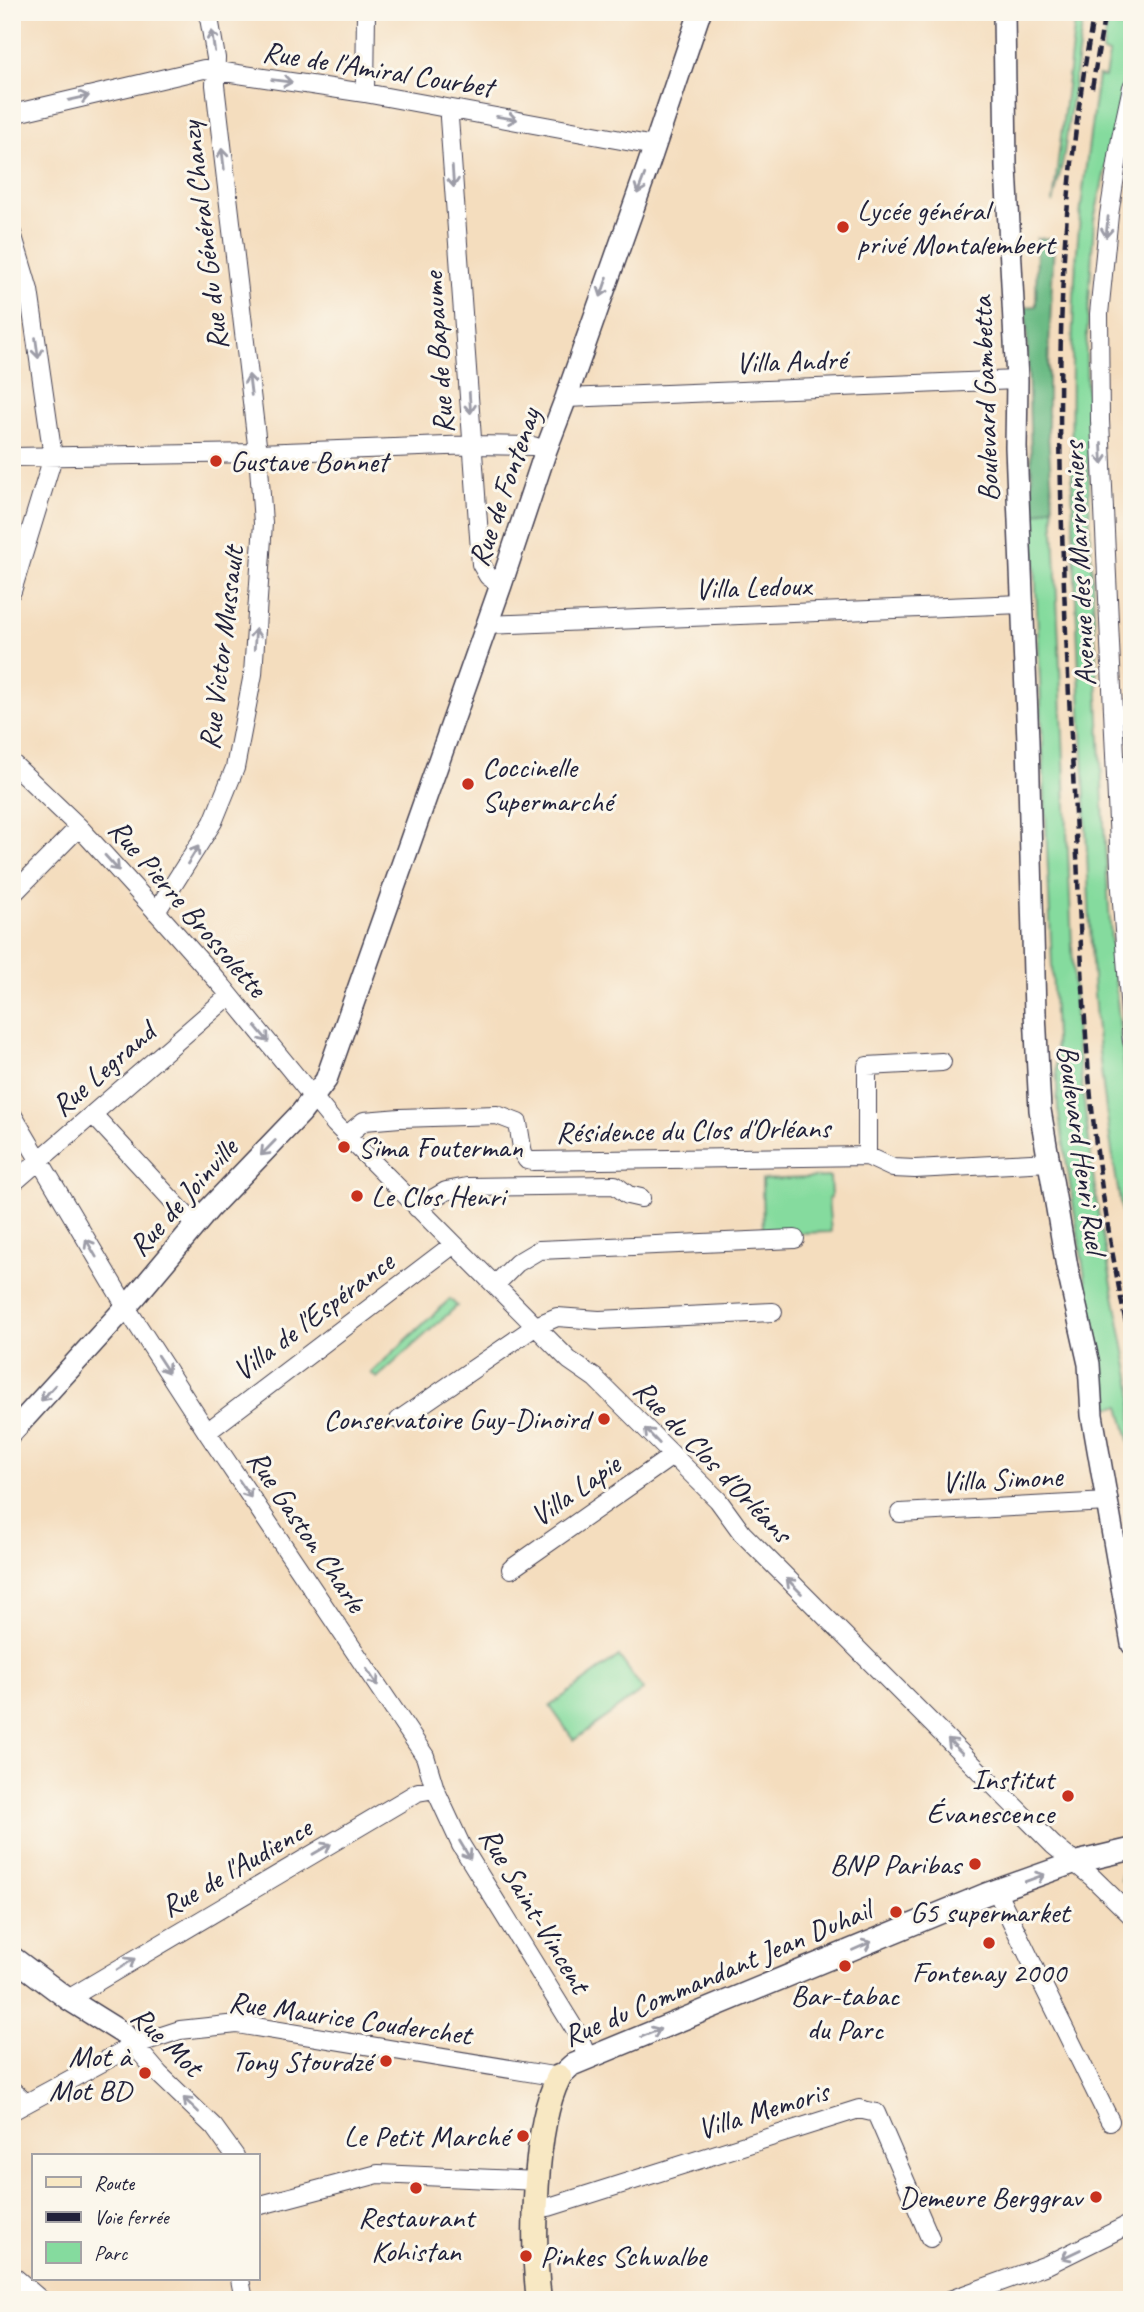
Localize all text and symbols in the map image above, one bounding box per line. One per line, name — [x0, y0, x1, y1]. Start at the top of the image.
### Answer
one-way arrow — [206, 30, 219, 53]
street label: Rue de l'Amiral Courbet — [260, 32, 500, 107]
one-way arrow — [270, 75, 293, 88]
one-way arrow — [67, 91, 90, 105]
one-way arrow — [495, 112, 518, 125]
street label: Rue du Général Chanzy — [171, 117, 237, 353]
one-way arrow — [217, 149, 230, 171]
one-way arrow — [447, 165, 460, 187]
one-way arrow — [634, 173, 646, 195]
place label: Lycée général privé Montalembert — [857, 191, 1058, 263]
one-way arrow — [1101, 215, 1114, 238]
marker: Lycée général privé Montalembert — [835, 219, 851, 235]
street label: Rue de Bapaume — [413, 269, 463, 435]
one-way arrow — [597, 276, 609, 298]
street label: Boulevard Gambetta — [962, 294, 1008, 502]
one-way arrow — [31, 336, 44, 359]
street label: Villa André — [735, 340, 851, 382]
one-way arrow — [244, 374, 257, 397]
one-way arrow — [464, 392, 477, 414]
street label: Rue de Fontenay — [459, 401, 549, 571]
street label: Avenue des Marronniers — [1053, 438, 1104, 687]
place label: Gustave Bonnet — [230, 442, 392, 480]
one-way arrow — [1095, 442, 1108, 465]
marker: Gustave Bonnet — [208, 453, 224, 469]
street label: Rue Victor Mussault — [190, 541, 253, 752]
street label: Villa Ledoux — [694, 566, 814, 608]
one-way arrow — [249, 628, 262, 651]
place label: Coccinelle Supermarché — [482, 748, 617, 820]
marker: Coccinelle Supermarché — [460, 776, 476, 792]
street label: Rue Pierre Brossolette — [100, 811, 277, 1007]
one-way arrow — [186, 845, 200, 865]
one-way arrow — [104, 854, 120, 872]
street label: Rue Legrand — [43, 1011, 166, 1125]
one-way arrow — [254, 1025, 270, 1043]
street label: Boulevard Henri Ruel — [1049, 1043, 1116, 1260]
street label: Résidence du Clos d'Orléans — [555, 1109, 833, 1151]
street label: Rue de Joinville — [120, 1128, 248, 1264]
place label: Sima Fouterman — [358, 1128, 523, 1166]
one-way arrow — [259, 1139, 276, 1156]
marker: Sima Fouterman — [336, 1139, 352, 1155]
place label: Le Clos Henri — [371, 1177, 509, 1215]
marker: Le Clos Henri — [349, 1188, 365, 1204]
one-way arrow — [84, 1238, 98, 1258]
street label: Villa de l'Espérance — [225, 1242, 403, 1389]
one-way arrow — [155, 1354, 170, 1373]
street label: Rue du Clos d'Orléans — [625, 1371, 803, 1553]
one-way arrow — [40, 1384, 56, 1402]
place label: Conservatoire Guy-Dinoird — [323, 1400, 594, 1438]
marker: Conservatoire Guy-Dinoird — [596, 1411, 612, 1427]
one-way arrow — [643, 1427, 660, 1444]
street label: Rue Gaston Charle — [239, 1443, 377, 1621]
street label: Villa Lapie — [523, 1444, 629, 1535]
street label: Villa Simone — [941, 1457, 1065, 1501]
one-way arrow — [238, 1479, 252, 1498]
one-way arrow — [786, 1577, 803, 1594]
one-way arrow — [365, 1667, 379, 1687]
one-way arrow — [947, 1738, 964, 1755]
place label: Institut Évanescence — [927, 1760, 1057, 1832]
marker: Institut Évanescence — [1060, 1788, 1076, 1804]
street label: Rue de l'Audience — [154, 1807, 320, 1925]
street label: Rue Saint-Vincent — [471, 1820, 601, 2002]
one-way arrow — [458, 1840, 472, 1860]
one-way arrow — [312, 1841, 332, 1855]
place label: BNP Paribas — [830, 1845, 964, 1883]
marker: BNP Paribas — [967, 1856, 983, 1872]
one-way arrow — [1024, 1871, 1046, 1883]
street label: Rue du Commandant Jean Duhail — [557, 1889, 881, 2055]
place label: G5 supermarket — [910, 1893, 1072, 1931]
marker: G5 supermarket — [888, 1904, 904, 1920]
marker: Fontenay 2000 — [981, 1935, 997, 1951]
one-way arrow — [850, 1939, 872, 1952]
place label: Fontenay 2000 — [912, 1953, 1069, 1991]
one-way arrow — [116, 1957, 136, 1971]
marker: Bar-tabac du Parc — [837, 1958, 853, 1974]
place label: Bar-tabac du Parc — [791, 1976, 900, 2048]
street label: Rue Maurice Couderchet — [226, 1982, 477, 2054]
street label: Rue Mot — [123, 1998, 213, 2086]
one-way arrow — [640, 2025, 662, 2038]
place label: Mot à Mot BD — [49, 2037, 134, 2109]
place label: Tony Stourdzé — [231, 2042, 376, 2080]
marker: Tony Stourdzé — [378, 2053, 394, 2069]
marker: Mot à Mot BD — [137, 2065, 153, 2081]
street label: Villa Memoris — [693, 2071, 836, 2148]
one-way arrow — [182, 2096, 199, 2113]
place label: Le Petit Marché — [344, 2117, 513, 2155]
marker: Le Petit Marché — [515, 2128, 531, 2144]
legend — [32, 2154, 259, 2280]
text: Route — [94, 2170, 135, 2196]
place label: Demeure Berggrav — [899, 2178, 1085, 2216]
marker: Restaurant Kohistan — [408, 2180, 424, 2196]
marker: Demeure Berggrav — [1088, 2189, 1104, 2205]
place label: Restaurant Kohistan — [358, 2198, 477, 2270]
text: Voie ferrée — [94, 2204, 171, 2230]
place label: Pinkes Schwalbe — [540, 2237, 709, 2275]
text: Parc — [94, 2240, 129, 2266]
one-way arrow — [1061, 2247, 1082, 2261]
marker: Pinkes Schwalbe — [518, 2248, 534, 2264]

